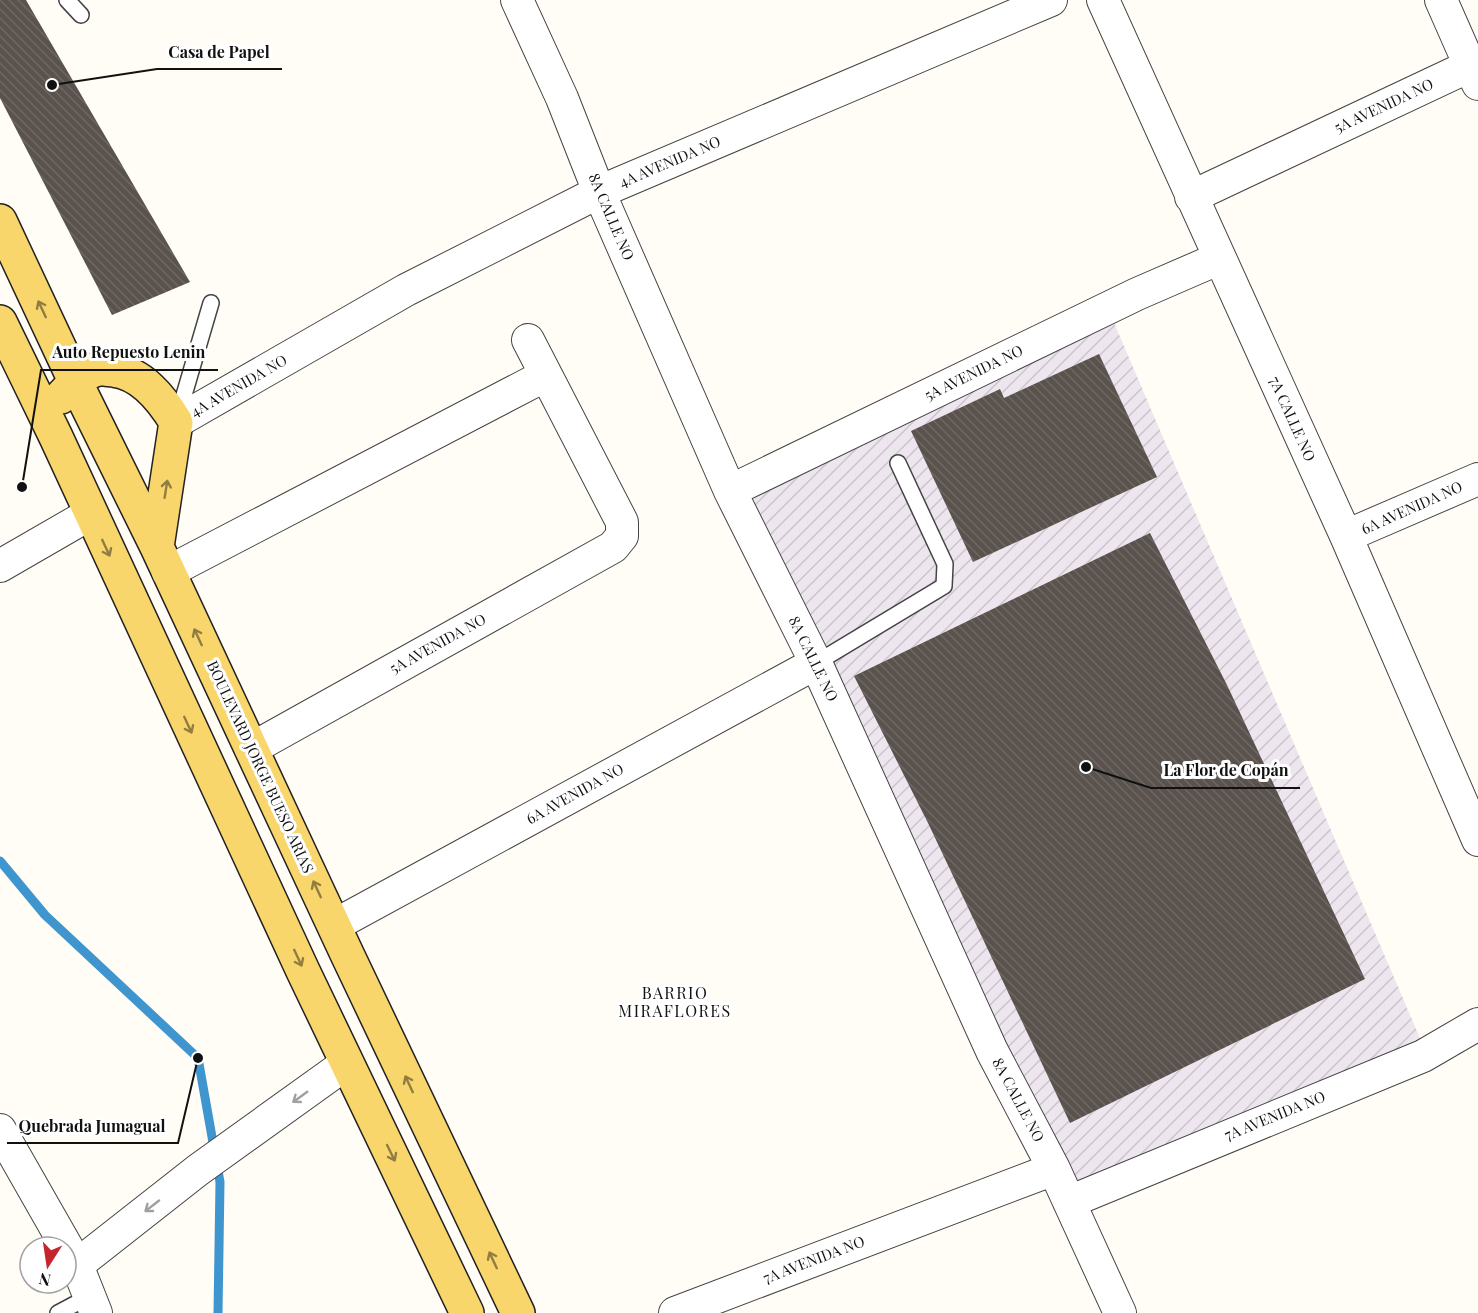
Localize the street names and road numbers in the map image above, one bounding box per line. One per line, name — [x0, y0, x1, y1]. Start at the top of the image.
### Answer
street label: 5A AVENIDA NO — [1331, 73, 1436, 137]
street label: 4A AVENIDA NO — [616, 131, 723, 191]
street label: 8A CALLE NO — [585, 170, 639, 263]
street label: 5A AVENIDA NO — [921, 340, 1026, 405]
street label: 4A AVENIDA NO — [187, 349, 290, 421]
street label: 7A CALLE NO — [1265, 373, 1321, 464]
street label: 6A AVENIDA NO — [1358, 476, 1465, 538]
street label: 5A AVENIDA NO — [386, 608, 489, 678]
street label: 8A CALLE NO — [785, 613, 843, 705]
street label: BOULEVARD JORGE BUESO ARIAS — [203, 657, 319, 876]
street label: 6A AVENIDA NO — [522, 758, 627, 828]
street label: 8A CALLE NO — [988, 1054, 1049, 1145]
street label: 7A AVENIDA NO — [1221, 1086, 1328, 1144]
street label: 7A AVENIDA NO — [760, 1231, 867, 1288]

